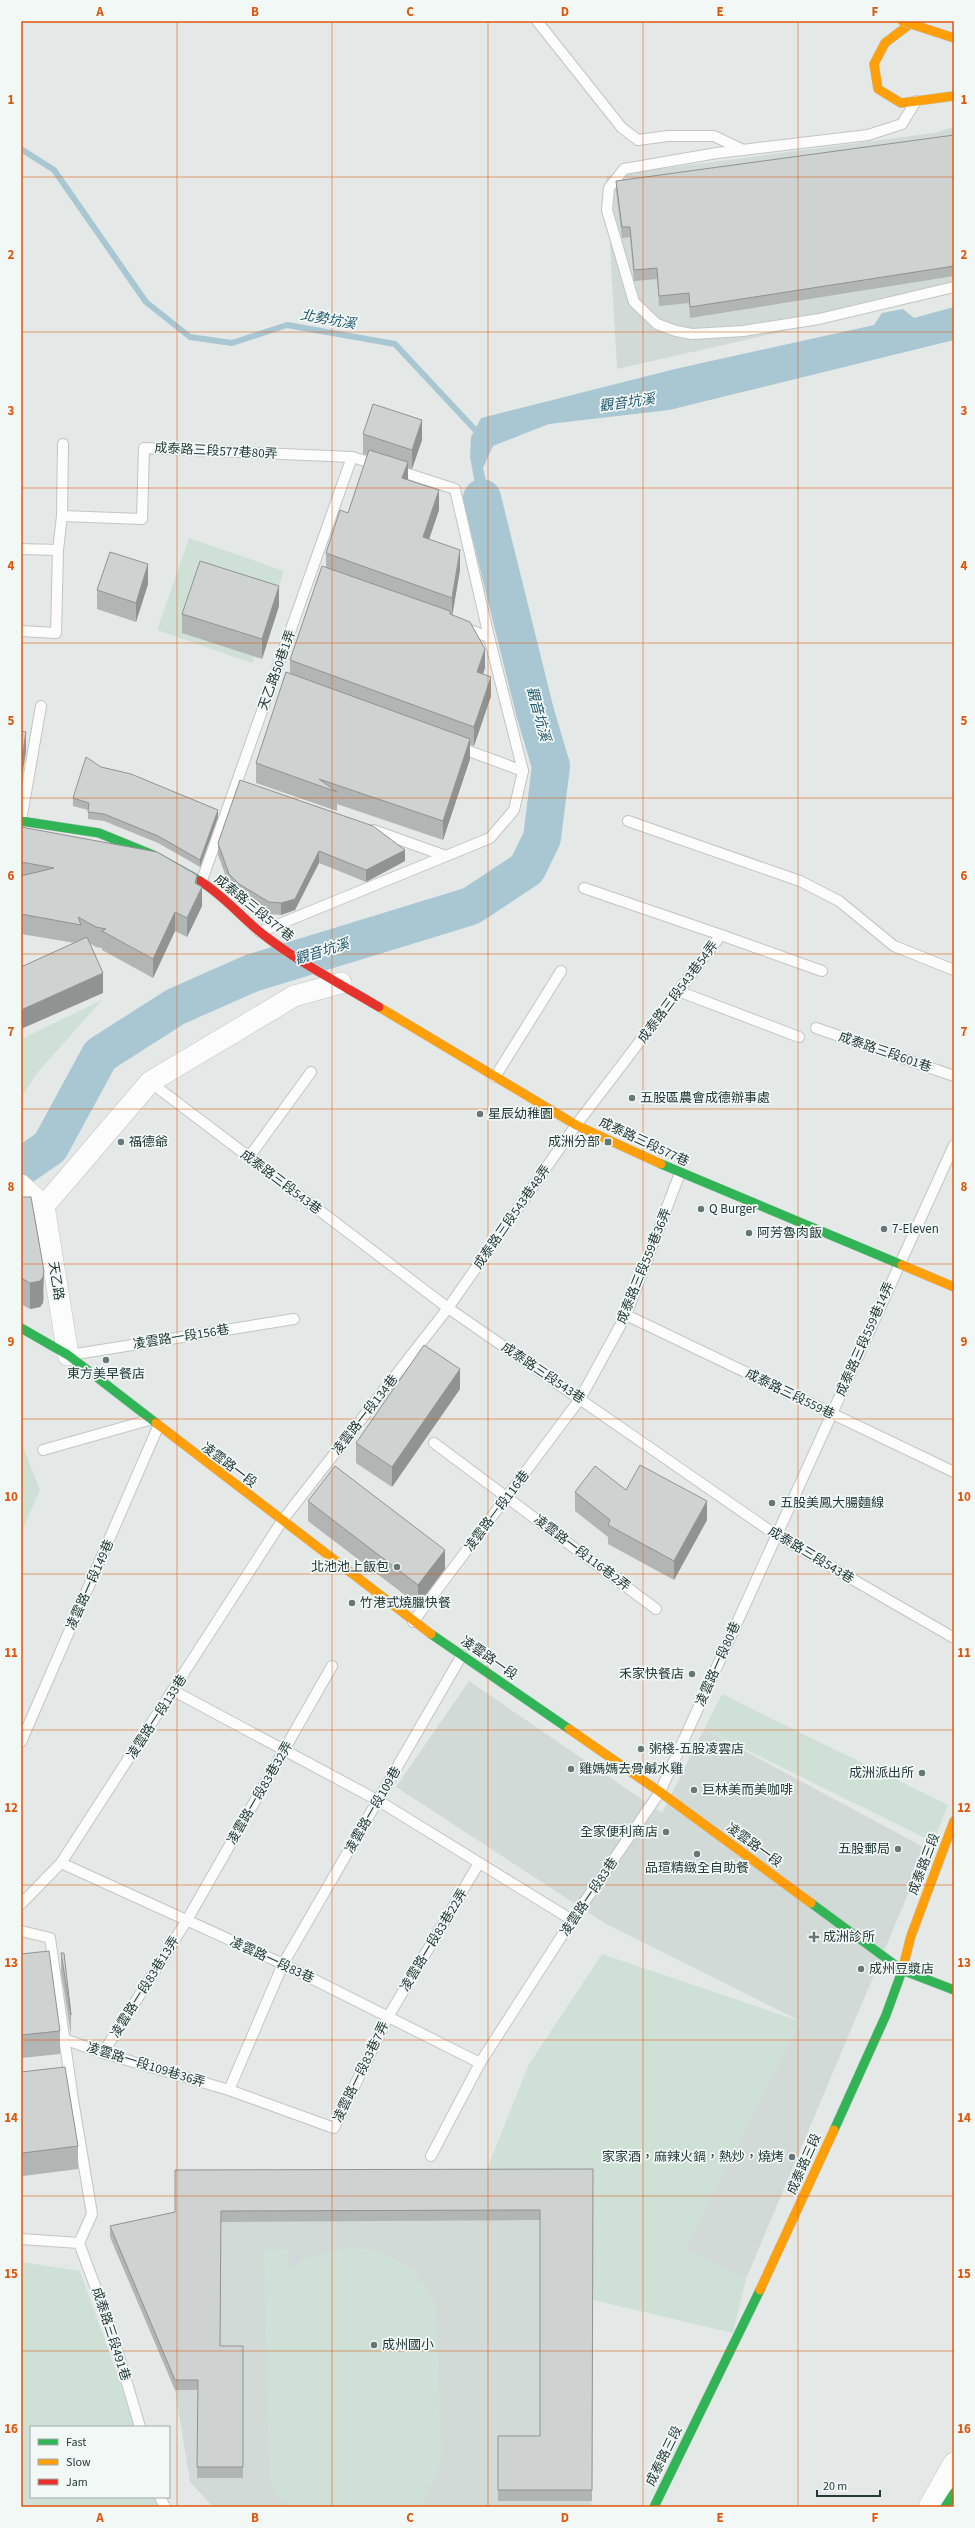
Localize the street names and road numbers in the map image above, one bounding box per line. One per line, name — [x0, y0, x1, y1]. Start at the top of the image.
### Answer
street label: 成泰路三段577巷80弄 — [154, 439, 278, 463]
street label: 天乙路50巷1弄 — [254, 627, 300, 713]
street label: 成泰路三段577巷 — [210, 870, 298, 946]
street label: 成泰路三段543巷54弄 — [634, 937, 722, 1047]
street label: 成泰路三段601巷 — [836, 1028, 934, 1076]
street label: 成泰路三段577巷 — [596, 1113, 692, 1171]
street label: 成泰路三段543巷 — [237, 1146, 325, 1218]
street label: 成泰路三段543巷48弄 — [469, 1161, 555, 1273]
street label: 成泰路三段559巷36弄 — [613, 1205, 675, 1327]
street label: 天乙路 — [44, 1260, 68, 1302]
street label: 成泰路三段559巷14弄 — [832, 1279, 898, 1399]
street label: 凌雲路一段156巷 — [131, 1320, 231, 1354]
street label: 成泰路三段543巷 — [498, 1338, 588, 1408]
street label: 成泰路三段559巷 — [742, 1365, 838, 1423]
street label: 凌雲路一段134巷 — [328, 1371, 402, 1459]
street label: 凌雲路一段 — [198, 1438, 260, 1492]
street label: 凌雲路一段116巷 — [461, 1467, 533, 1555]
street label: 凌雲路一段116巷2弄 — [530, 1511, 634, 1595]
street label: 成泰路三段543巷 — [765, 1522, 857, 1588]
street label: 凌雲路一段149巷 — [62, 1537, 118, 1633]
street label: 凌雲路一段80巷 — [691, 1619, 745, 1709]
street label: 凌雲路一段 — [457, 1632, 521, 1684]
street label: 凌雲路一段133巷 — [123, 1671, 191, 1763]
street label: 凌雲路一段83巷32弄 — [223, 1738, 297, 1848]
street label: 凌雲路一段109巷 — [341, 1763, 405, 1857]
street label: 凌雲路一段 — [722, 1819, 786, 1871]
street label: 成泰路三段 — [904, 1830, 944, 1898]
street label: 凌雲路一段83巷 — [556, 1854, 622, 1940]
street label: 凌雲路一段83巷22弄 — [396, 1885, 472, 1995]
street label: 凌雲路一段83巷13弄 — [106, 1933, 184, 2041]
street label: 凌雲路一段83巷 — [227, 1933, 317, 1987]
street label: 凌雲路一段83巷7弄 — [329, 2018, 393, 2126]
street label: 凌雲路一段109巷36弄 — [84, 2038, 208, 2092]
street label: 成泰路三段 — [783, 2131, 825, 2197]
street label: 成泰路三段491巷 — [87, 2285, 135, 2383]
street label: 成泰路三段 — [642, 2423, 686, 2489]

